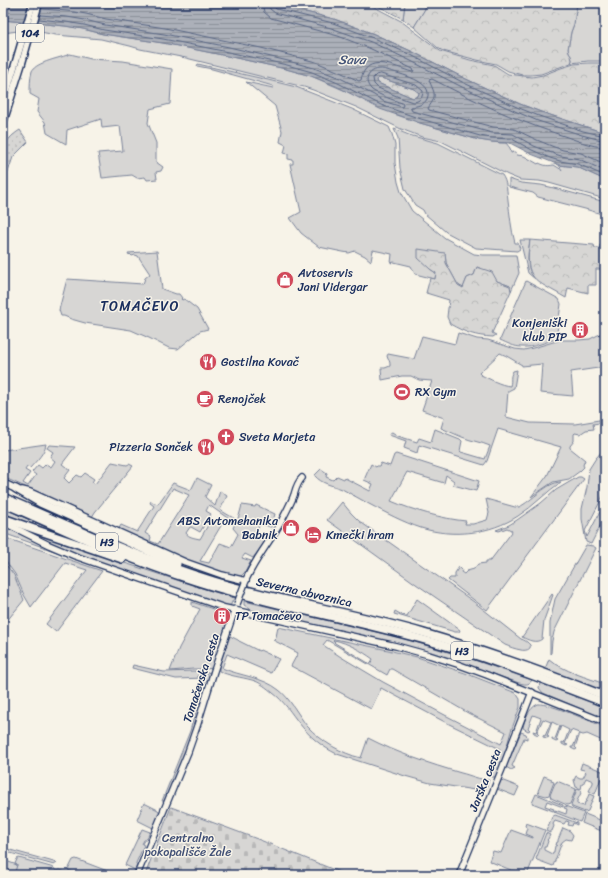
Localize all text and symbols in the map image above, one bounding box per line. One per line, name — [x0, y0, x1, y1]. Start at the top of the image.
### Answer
road number: 104 — [16, 24, 44, 42]
water label: Sava — [338, 48, 367, 71]
place label: Avtoservis Jani Vidergar — [297, 262, 368, 298]
shop icon: Avtoservis Jani Vidergar — [275, 270, 295, 290]
district label: TOMAČEVO — [100, 294, 180, 319]
place label: Konjeniški klub PIP — [512, 312, 568, 348]
building icon: Konjeniški klub PIP — [570, 320, 590, 340]
place label: Gostilna Kovač — [221, 351, 300, 373]
restaurant icon: Gostilna Kovač — [198, 352, 218, 372]
place label: RX Gym — [415, 381, 456, 403]
sports icon: RX Gym — [392, 382, 412, 402]
place label: Renojček — [218, 388, 266, 410]
cafe icon: Renojček — [195, 389, 215, 409]
place label: Sveta Marjeta — [239, 426, 316, 448]
church icon: Sveta Marjeta — [216, 427, 236, 447]
place label: Pizzeria Sonček — [109, 436, 194, 458]
restaurant icon: Pizzeria Sonček — [196, 437, 216, 457]
place label: ABS Avtomehanika Babnik — [176, 510, 279, 546]
shop icon: ABS Avtomehanika Babnik — [281, 518, 301, 538]
place label: Kmečki hram — [326, 524, 394, 546]
hotel icon: Kmečki hram — [303, 525, 323, 545]
road number: H3 — [96, 533, 118, 551]
street label: Severna obvoznica — [254, 570, 354, 614]
place label: TP Tomačevo — [235, 605, 302, 627]
building icon: TP Tomačevo — [212, 606, 232, 626]
street label: Tomačevska cesta — [176, 630, 226, 726]
road number: H3 — [451, 642, 473, 660]
street label: Jarška cesta — [462, 745, 508, 816]
park label: Centralno pokopališče Žale — [144, 827, 231, 863]

